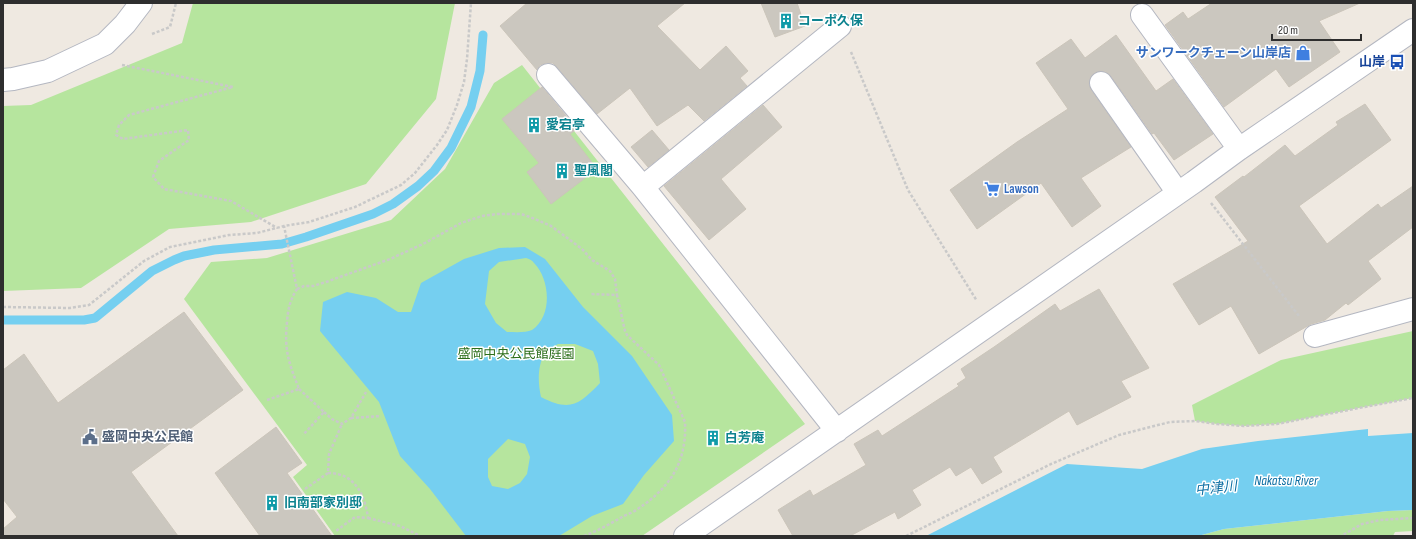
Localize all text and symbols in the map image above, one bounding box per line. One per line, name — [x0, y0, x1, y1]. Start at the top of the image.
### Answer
building icon: コーポ久保 — [777, 12, 795, 30]
place label: コーポ久保 — [798, 13, 863, 29]
scale bar — [1272, 16, 1361, 42]
text: 20 m — [1278, 23, 1298, 38]
shop icon: サンワークチェーン山岸店 — [1294, 44, 1312, 62]
place label: サンワークチェーン山岸店 — [1136, 45, 1291, 61]
bus stop icon: 山岸 — [1388, 53, 1406, 71]
place label: 山岸 — [1359, 54, 1385, 70]
building icon: 愛宕亭 — [525, 116, 543, 134]
place label: 愛宕亭 — [546, 117, 585, 133]
building icon: 聖風閣 — [553, 162, 571, 180]
place label: 聖風閣 — [574, 163, 613, 179]
supermarket icon: Lawson — [983, 180, 1001, 198]
place label: Lawson — [1004, 181, 1039, 197]
park label: 盛岡中央公民館庭園 — [457, 346, 575, 362]
public building icon: 盛岡中央公民館 — [81, 428, 99, 446]
place label: 盛岡中央公民館 — [102, 429, 193, 445]
building icon: 白芳庵 — [704, 429, 722, 447]
place label: 白芳庵 — [725, 430, 764, 446]
water label: Nakatsu River — [1254, 472, 1319, 489]
water label: 中津川 — [1194, 477, 1240, 499]
building icon: 旧南部家別邸 — [263, 494, 281, 512]
place label: 旧南部家別邸 — [284, 495, 362, 511]

